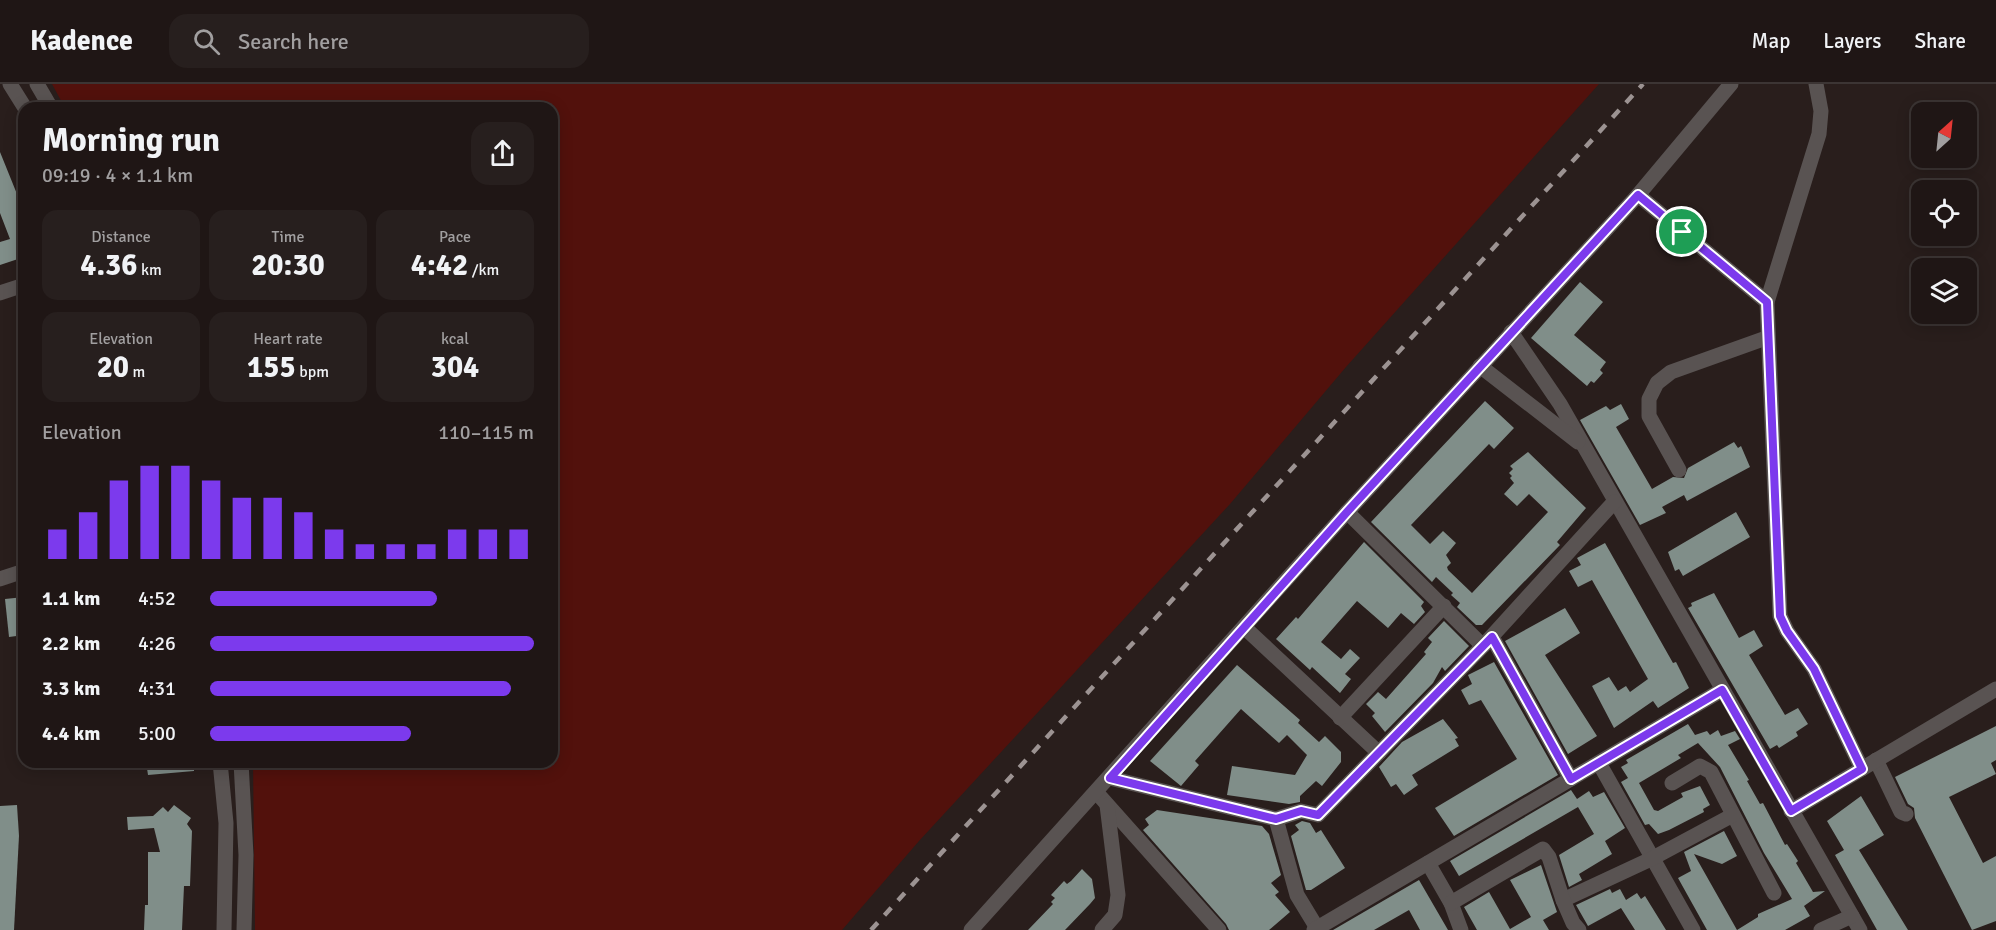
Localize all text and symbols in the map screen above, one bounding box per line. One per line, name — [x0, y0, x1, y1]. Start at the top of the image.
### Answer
search box — [169, 14, 589, 68]
text: Kadence — [30, 24, 133, 58]
icon: search — [190, 25, 223, 58]
text: Search here — [238, 28, 349, 55]
text: Map — [1752, 28, 1790, 54]
text: Layers — [1823, 28, 1881, 54]
text: Share — [1914, 28, 1966, 54]
north arrow — [1911, 102, 1977, 168]
map controls — [1911, 102, 1977, 324]
text: Morning run — [42, 120, 220, 161]
button: share — [471, 122, 534, 185]
text: 09:19 · 4 × 1.1 km — [42, 163, 193, 188]
button: locate — [1911, 180, 1977, 246]
pin — [1656, 206, 1707, 257]
icon: arrive — [1665, 215, 1698, 248]
text: Distance — [91, 227, 151, 247]
text: Time — [272, 227, 304, 247]
text: Pace — [439, 227, 471, 247]
text: 4.36 — [80, 247, 137, 284]
text: 20:30 — [251, 247, 325, 284]
text: 4:42 — [411, 247, 468, 284]
button: layers — [1911, 258, 1977, 324]
text: km — [137, 260, 162, 280]
text: /km — [468, 260, 499, 280]
text: Elevation — [89, 329, 153, 349]
text: Heart rate — [253, 329, 323, 349]
text: kcal — [441, 329, 469, 349]
text: 20 — [97, 349, 129, 386]
text: 155 — [247, 349, 296, 386]
text: 304 — [431, 349, 479, 386]
text: m — [129, 362, 145, 382]
text: bpm — [296, 362, 329, 382]
text: Elevation — [42, 420, 122, 445]
text: 110–115 m — [438, 420, 534, 445]
text: 1.1 km — [42, 586, 100, 611]
text: 4:52 — [138, 586, 176, 611]
text: 2.2 km — [42, 631, 100, 656]
text: 4:26 — [138, 631, 176, 656]
text: 3.3 km — [42, 676, 100, 701]
text: 4:31 — [138, 676, 176, 701]
text: 4.4 km — [42, 721, 100, 746]
text: 5:00 — [138, 721, 176, 746]

